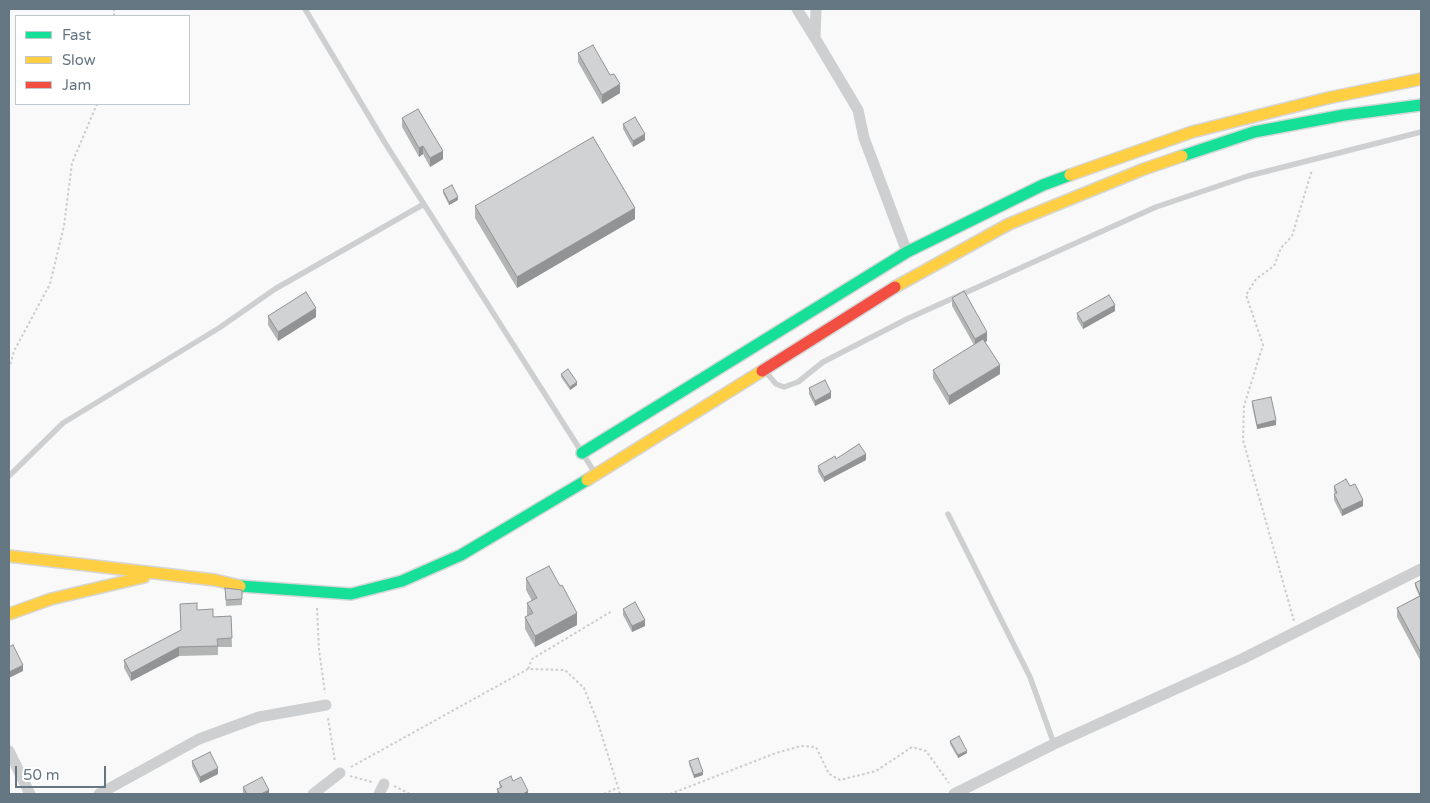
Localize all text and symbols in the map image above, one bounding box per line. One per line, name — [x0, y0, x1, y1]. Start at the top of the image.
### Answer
legend — [15, 15, 190, 105]
text: Fast — [62, 26, 91, 44]
text: Slow — [62, 51, 96, 69]
text: Jam — [62, 76, 91, 94]
scale bar — [18, 756, 109, 788]
text: 50 m — [23, 766, 60, 784]

